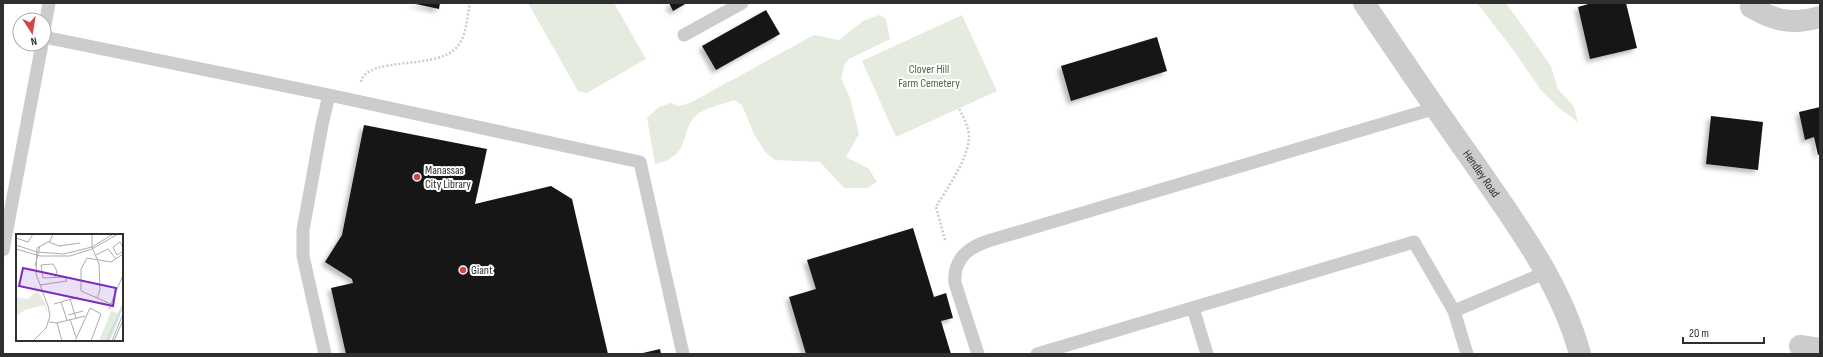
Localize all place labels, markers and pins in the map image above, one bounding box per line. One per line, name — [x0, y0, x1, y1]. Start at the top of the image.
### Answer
place label: Manassas City Library — [425, 163, 471, 192]
marker: Manassas City Library — [412, 172, 422, 182]
place label: Giant — [471, 263, 493, 278]
marker: Giant — [458, 265, 468, 275]

